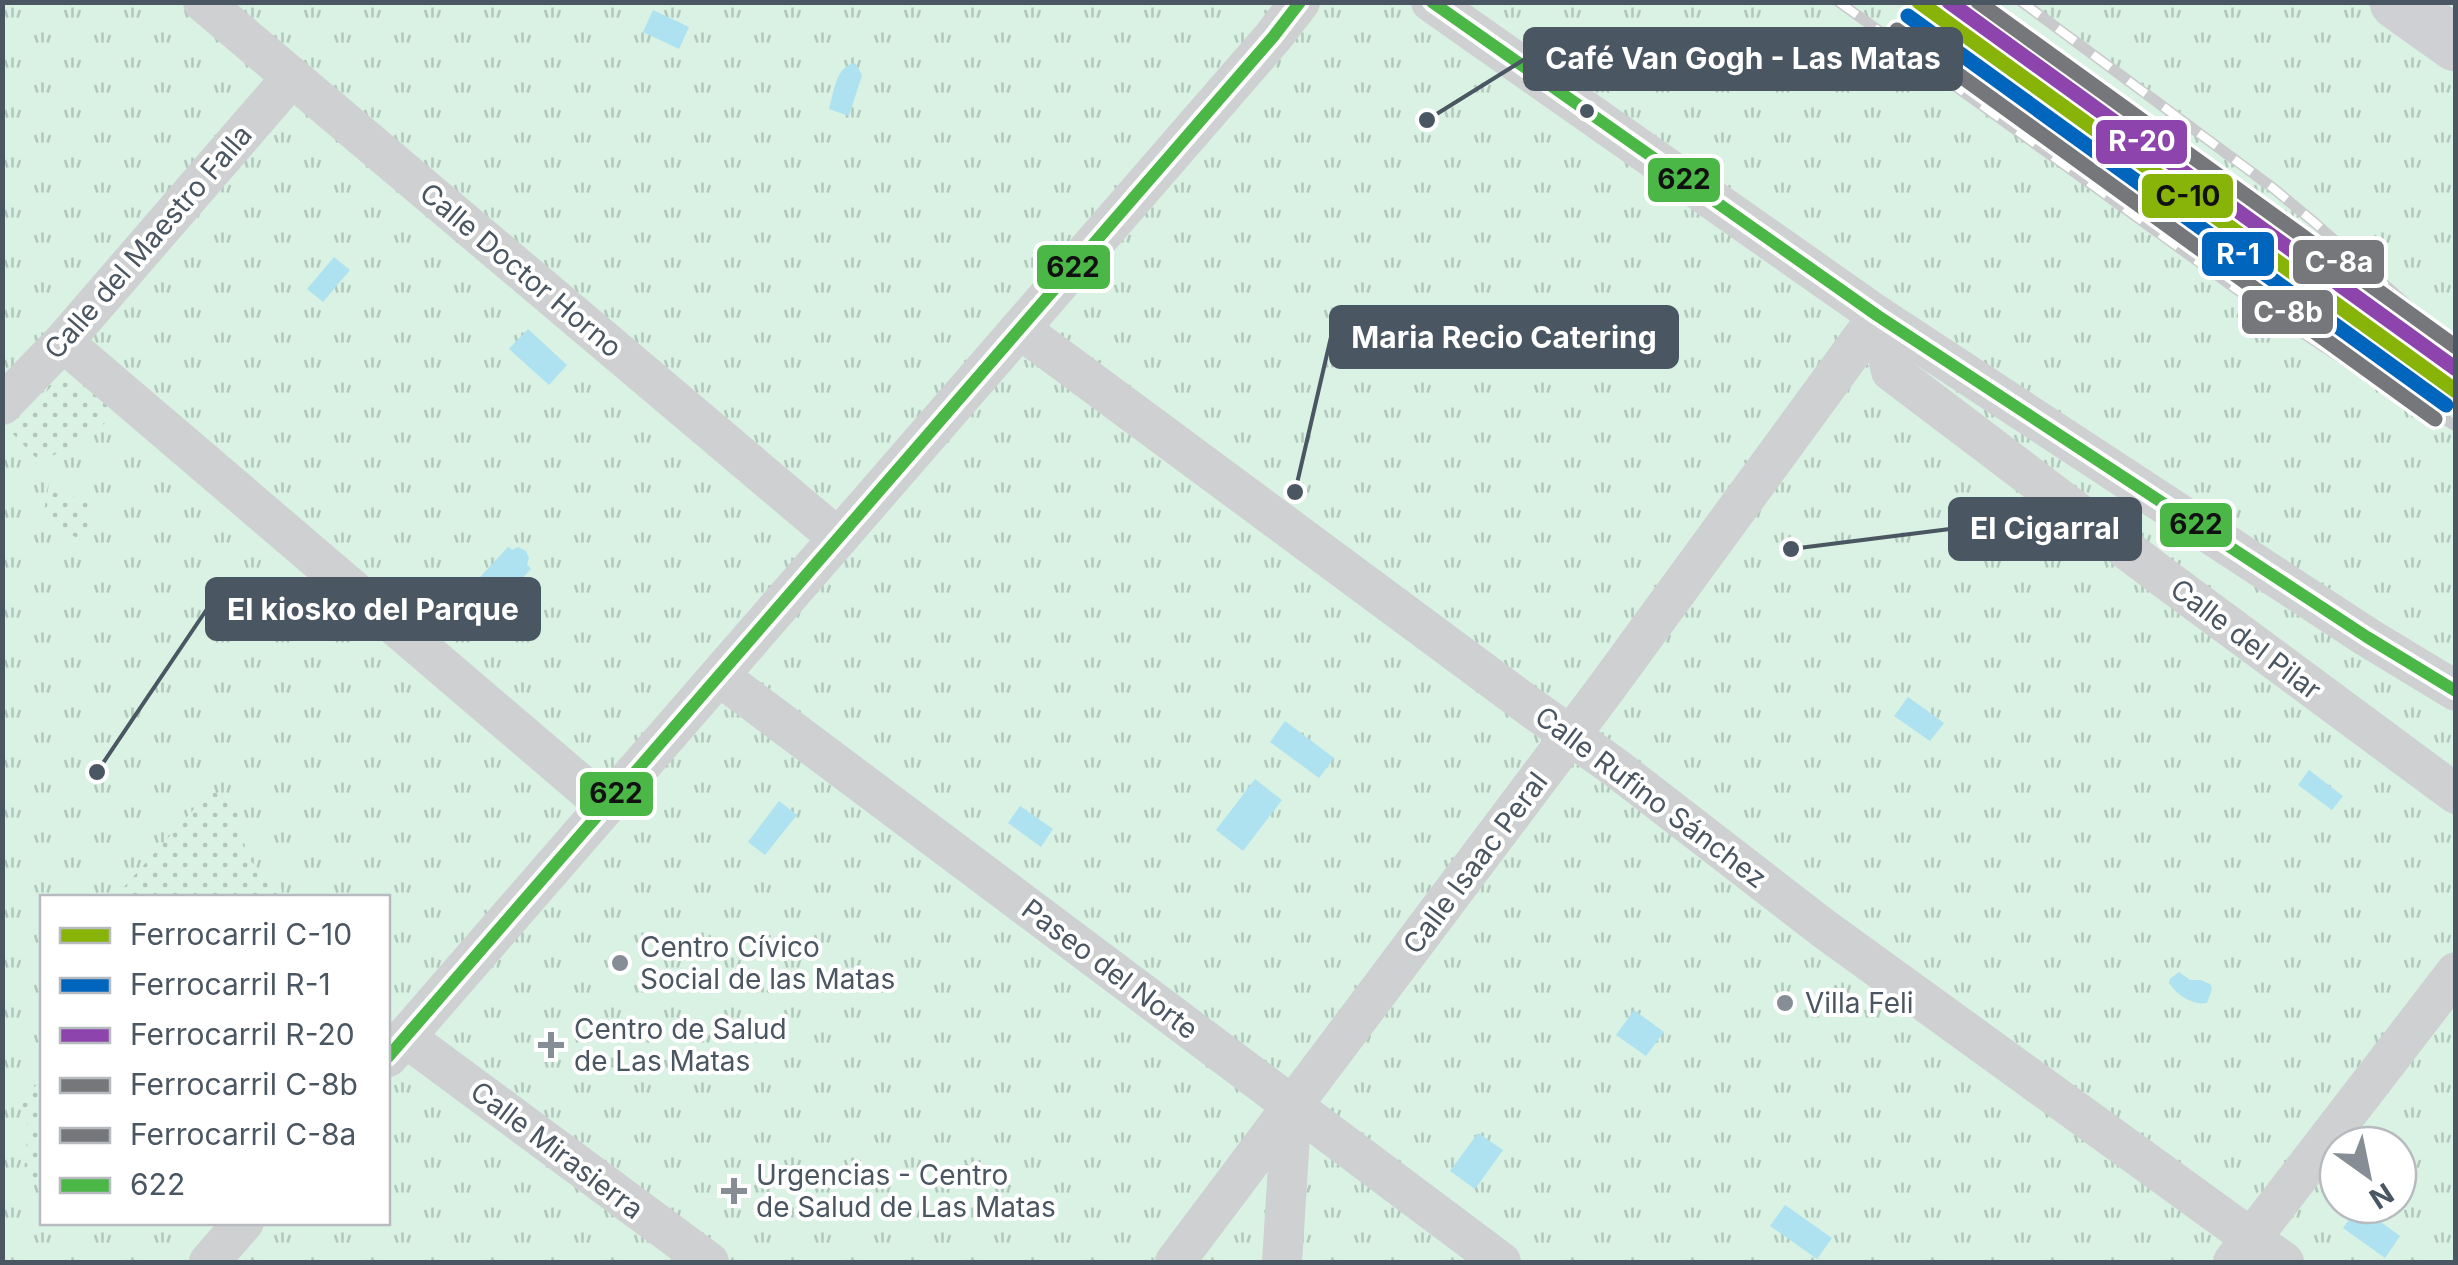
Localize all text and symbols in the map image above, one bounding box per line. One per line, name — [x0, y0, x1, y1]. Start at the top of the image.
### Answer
callout: Café Van Gogh - Las Matas — [1525, 29, 1961, 89]
text: Café Van Gogh - Las Matas — [1545, 40, 1941, 76]
unlabelled marker — [1577, 101, 1597, 121]
street label: Calle del Maestro Falla — [37, 118, 259, 366]
line badge: R-20 — [2094, 118, 2189, 166]
text: R-20 — [2108, 124, 2176, 158]
line badge: 622 — [1646, 156, 1722, 204]
text: 622 — [1657, 162, 1711, 196]
line badge: C-10 — [2140, 172, 2235, 220]
street label: Calle Doctor Horno — [413, 176, 629, 364]
text: C-10 — [2156, 179, 2220, 213]
line badge: R-1 — [2200, 230, 2276, 278]
text: R-1 — [2216, 237, 2260, 271]
line badge: C-8a — [2291, 238, 2386, 286]
line badge: 622 — [1035, 243, 1112, 291]
text: C-8a — [2305, 245, 2373, 279]
text: 622 — [1046, 250, 1100, 284]
line badge: C-8b — [2240, 288, 2335, 336]
text: C-8b — [2253, 295, 2323, 329]
callout: Maria Recio Catering — [1331, 307, 1677, 367]
text: Maria Recio Catering — [1351, 319, 1657, 355]
callout: El Cigarral — [1950, 499, 2140, 559]
line badge: 622 — [2158, 501, 2234, 549]
text: 622 — [2169, 507, 2223, 541]
text: El Cigarral — [1970, 510, 2120, 546]
street label: Calle del Pilar — [2164, 571, 2328, 707]
callout: El kiosko del Parque — [207, 579, 539, 639]
text: El kiosko del Parque — [227, 591, 519, 627]
street label: Calle Rufino Sánchez — [1529, 699, 1773, 895]
street label: Calle Isaac Peral — [1396, 765, 1554, 961]
line badge: 622 — [578, 770, 655, 818]
text: 622 — [589, 776, 643, 810]
street label: Paseo del Norte — [1015, 892, 1205, 1046]
legend — [40, 895, 390, 1225]
text: Ferrocarril C-10 — [130, 916, 352, 952]
place label: Centro Cívico Social de las Matas — [640, 930, 895, 996]
marker: Centro Cívico Social de las Matas — [609, 952, 631, 974]
text: Ferrocarril R-1 — [130, 966, 331, 1002]
place label: Villa Feli — [1805, 986, 1914, 1020]
marker: Villa Feli — [1774, 992, 1796, 1014]
place label: Centro de Salud de Las Matas — [574, 1012, 787, 1078]
text: Ferrocarril R-20 — [130, 1016, 355, 1052]
marker: Centro de Salud de Las Matas — [538, 1032, 564, 1058]
text: Ferrocarril C-8b — [130, 1066, 358, 1102]
street label: Calle Mirasierra — [464, 1074, 650, 1226]
text: Ferrocarril C-8a — [130, 1116, 356, 1152]
north arrow — [2318, 1125, 2418, 1225]
place label: Urgencias - Centro de Salud de Las Matas — [756, 1158, 1056, 1224]
text: 622 — [130, 1166, 185, 1202]
text: N — [2363, 1176, 2400, 1216]
marker: Urgencias - Centro de Salud de Las Matas — [721, 1178, 747, 1204]

